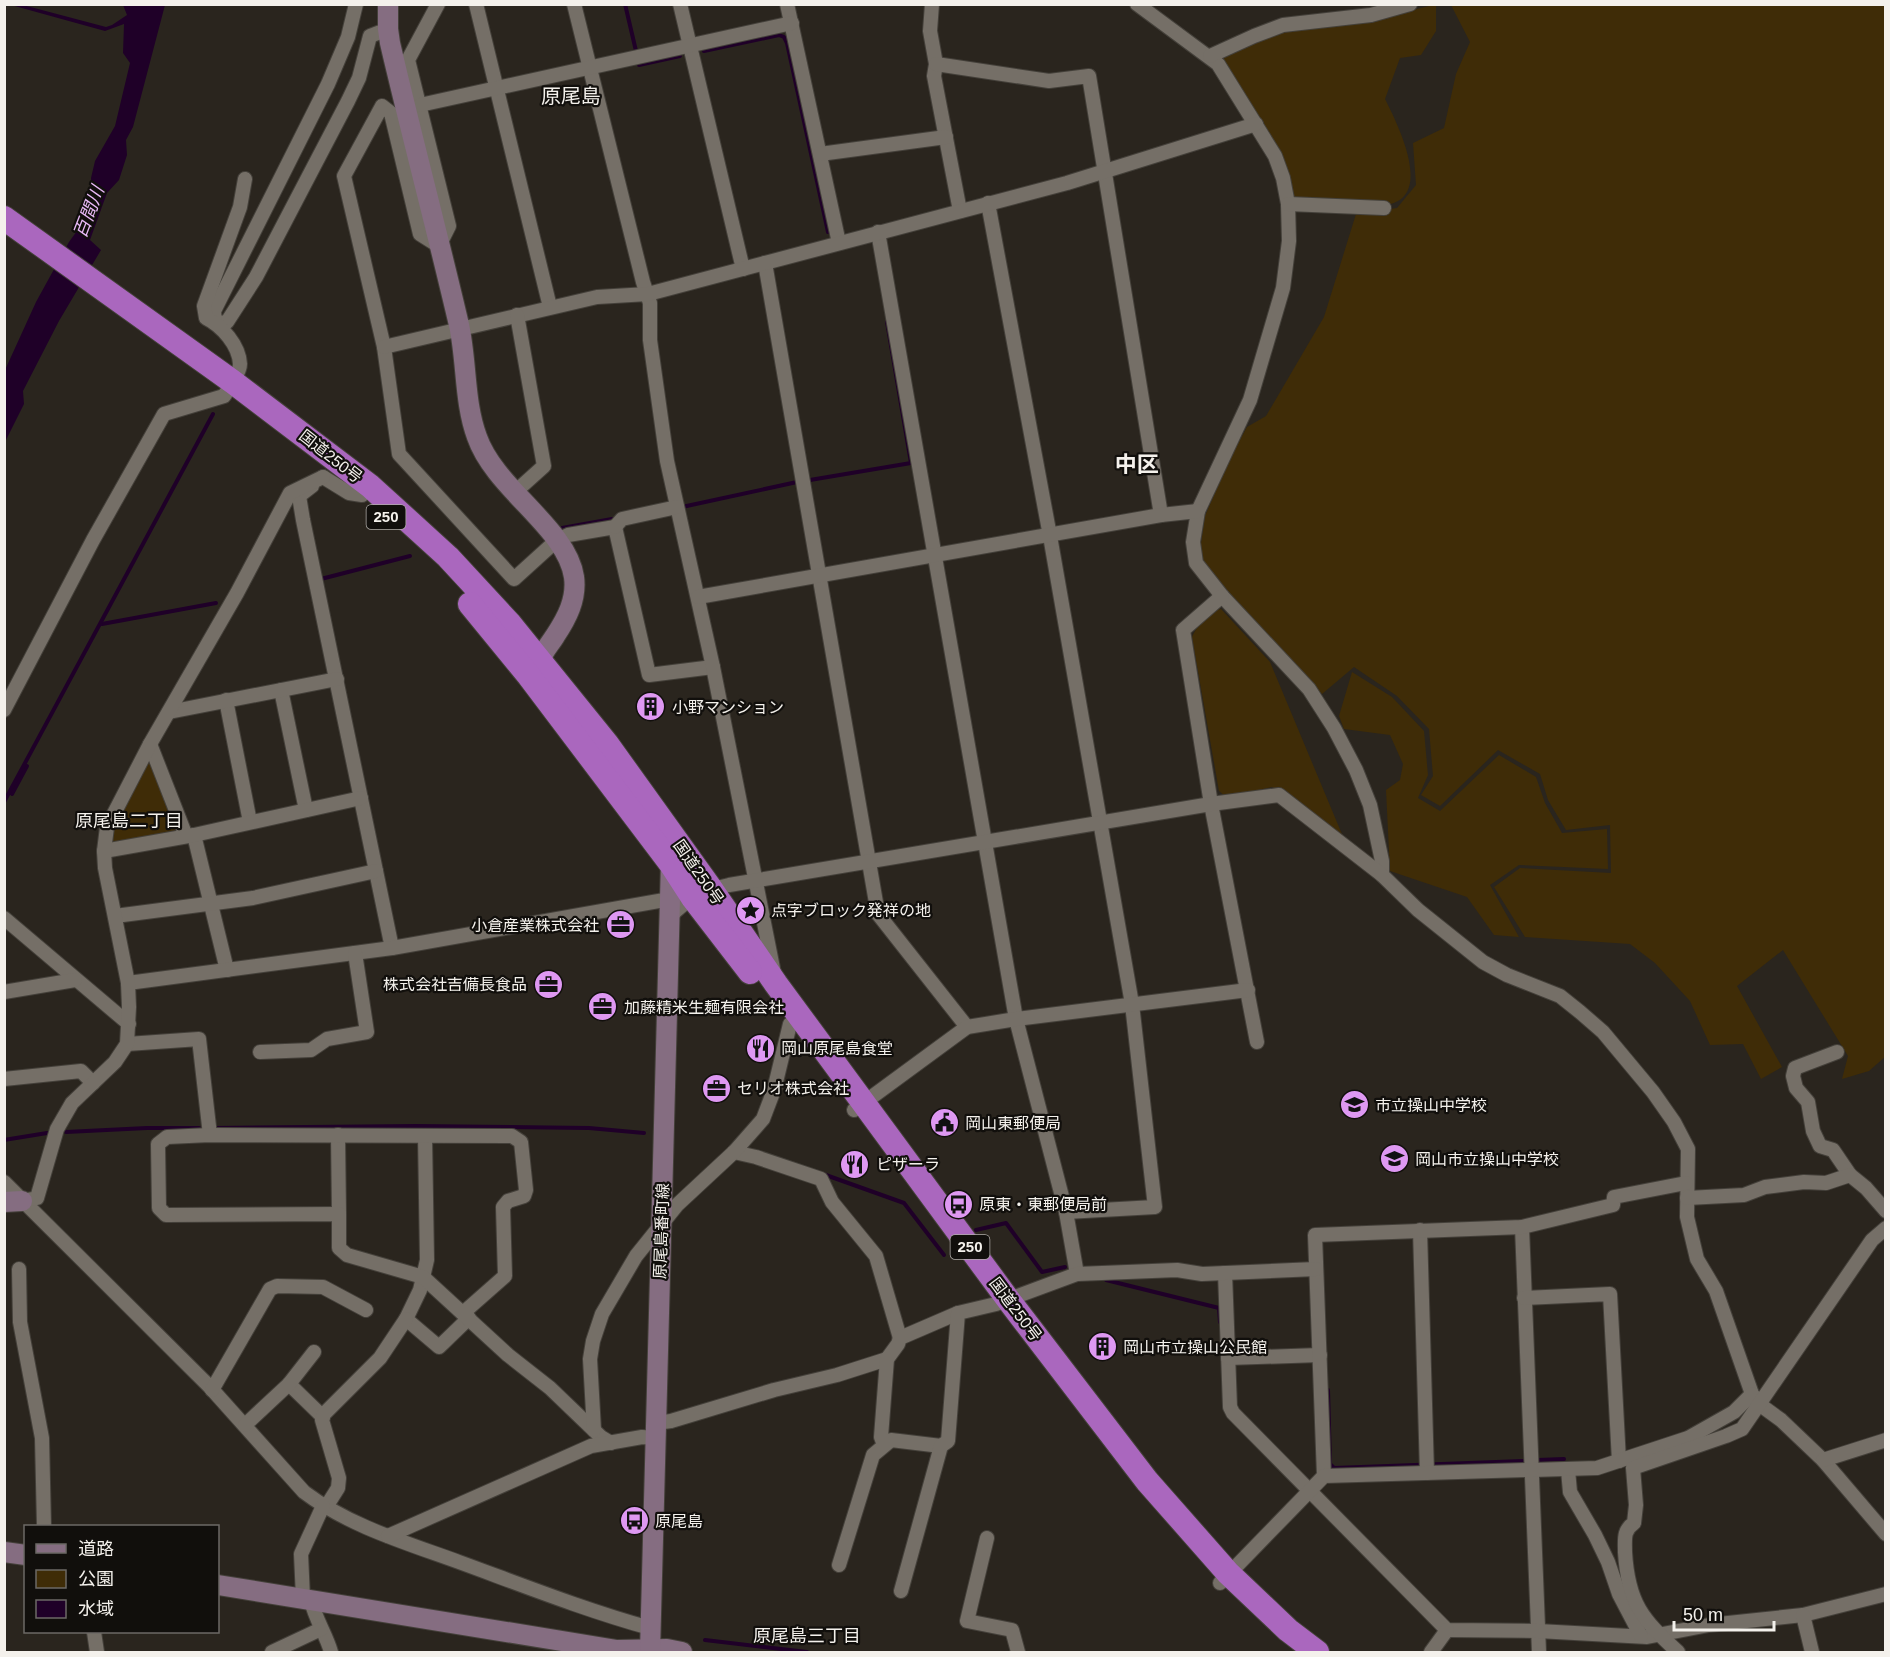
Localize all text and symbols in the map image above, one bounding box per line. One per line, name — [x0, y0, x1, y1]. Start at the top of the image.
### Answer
district label: 原尾島 — [541, 85, 601, 107]
water label: 百間川 — [70, 181, 109, 241]
street label: 国道250号 — [296, 427, 365, 486]
district label: 中区 — [1115, 452, 1159, 477]
road number: 250 — [366, 505, 406, 529]
building icon: 小野マンション — [635, 691, 667, 723]
place label: 小野マンション — [672, 699, 784, 716]
district label: 原尾島二丁目 — [75, 811, 183, 831]
street label: 国道250号 — [670, 837, 727, 908]
place icon: 点字ブロック発祥の地 — [734, 894, 766, 926]
place label: 点字ブロック発祥の地 — [771, 902, 931, 919]
office icon: 小倉産業株式会社 — [604, 909, 636, 941]
place label: 小倉産業株式会社 — [471, 917, 599, 934]
office icon: 株式会社吉備長食品 — [532, 968, 564, 1000]
place label: 株式会社吉備長食品 — [383, 976, 527, 993]
office icon: 加藤精米生麺有限会社 — [587, 991, 619, 1023]
place label: 加藤精米生麺有限会社 — [624, 999, 784, 1016]
restaurant icon: 岡山原尾島食堂 — [744, 1032, 776, 1064]
place label: 岡山原尾島食堂 — [781, 1040, 893, 1057]
office icon: セリオ株式会社 — [700, 1072, 732, 1104]
place label: セリオ株式会社 — [737, 1080, 849, 1097]
school or university icon: 市立操山中学校 — [1338, 1089, 1370, 1121]
place label: 市立操山中学校 — [1375, 1097, 1487, 1114]
public building icon: 岡山東郵便局 — [928, 1107, 960, 1139]
place label: 岡山東郵便局 — [965, 1115, 1061, 1132]
school or university icon: 岡山市立操山中学校 — [1378, 1143, 1410, 1175]
restaurant icon: ピザーラ — [839, 1148, 871, 1180]
place label: 岡山市立操山中学校 — [1415, 1151, 1559, 1168]
place label: ピザーラ — [876, 1156, 940, 1173]
street label: 原尾島番町線 — [651, 1183, 672, 1279]
bus stop icon: 原東・東郵便局前 — [942, 1188, 974, 1220]
place label: 原東・東郵便局前 — [979, 1196, 1107, 1213]
road number: 250 — [950, 1235, 990, 1259]
street label: 国道250号 — [986, 1274, 1045, 1344]
building icon: 岡山市立操山公民館 — [1086, 1331, 1118, 1363]
place label: 岡山市立操山公民館 — [1123, 1339, 1267, 1356]
bus stop icon: 原尾島 — [618, 1505, 650, 1537]
place label: 原尾島 — [655, 1513, 703, 1530]
legend — [24, 1525, 219, 1633]
text: 道路 — [78, 1539, 114, 1559]
text: 公園 — [78, 1569, 114, 1589]
scale bar — [1674, 1594, 1774, 1632]
text: 水域 — [78, 1599, 114, 1619]
text: 50 m — [1683, 1605, 1723, 1625]
district label: 原尾島三丁目 — [753, 1626, 861, 1646]

